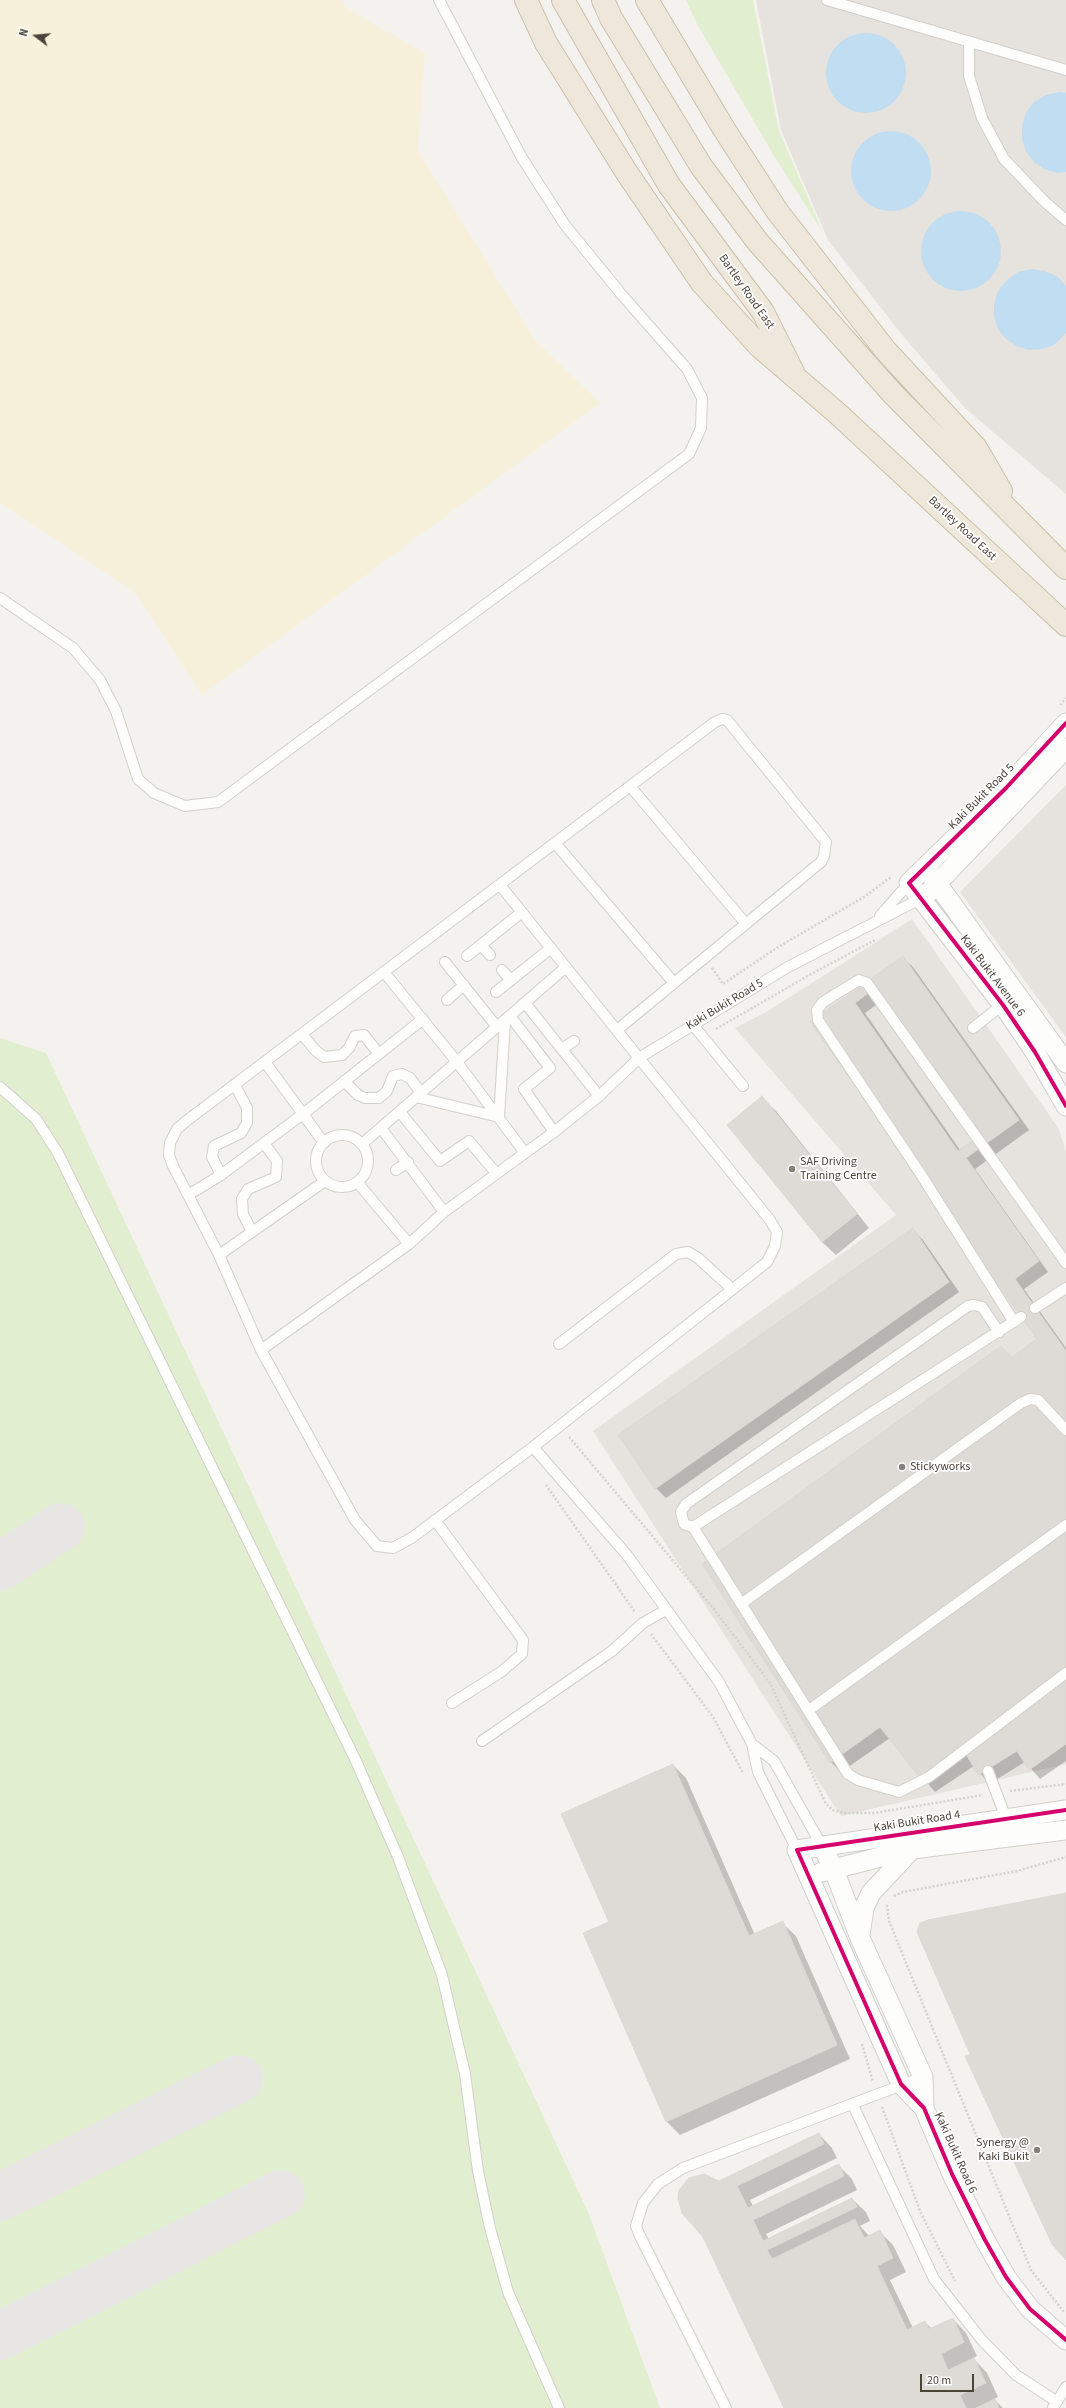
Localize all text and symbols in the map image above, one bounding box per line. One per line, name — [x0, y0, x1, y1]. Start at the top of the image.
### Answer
north arrow — [16, 16, 56, 56]
text: N — [16, 27, 32, 38]
street label: Bartley Road East — [715, 252, 777, 332]
street label: Bartley Road East — [925, 494, 999, 564]
street label: Kaki Bukit Road 5 — [946, 761, 1018, 833]
street label: Kaki Bukit Avenue 6 — [957, 932, 1027, 1020]
street label: Kaki Bukit Road 5 — [684, 976, 766, 1034]
place label: SAF Driving Training Centre — [800, 1155, 877, 1183]
marker: SAF Driving Training Centre — [787, 1164, 797, 1174]
place label: Stickyworks — [910, 1460, 970, 1474]
marker: Stickyworks — [897, 1462, 907, 1472]
street label: Kaki Bukit Road 4 — [873, 1808, 961, 1836]
street label: Kaki Bukit Road 6 — [931, 2110, 979, 2196]
place label: Synergy @ Kaki Bukit — [976, 2136, 1029, 2164]
marker: Synergy @ Kaki Bukit — [1032, 2145, 1042, 2155]
scale bar — [922, 2366, 976, 2392]
text: 20 m — [927, 2372, 951, 2389]

